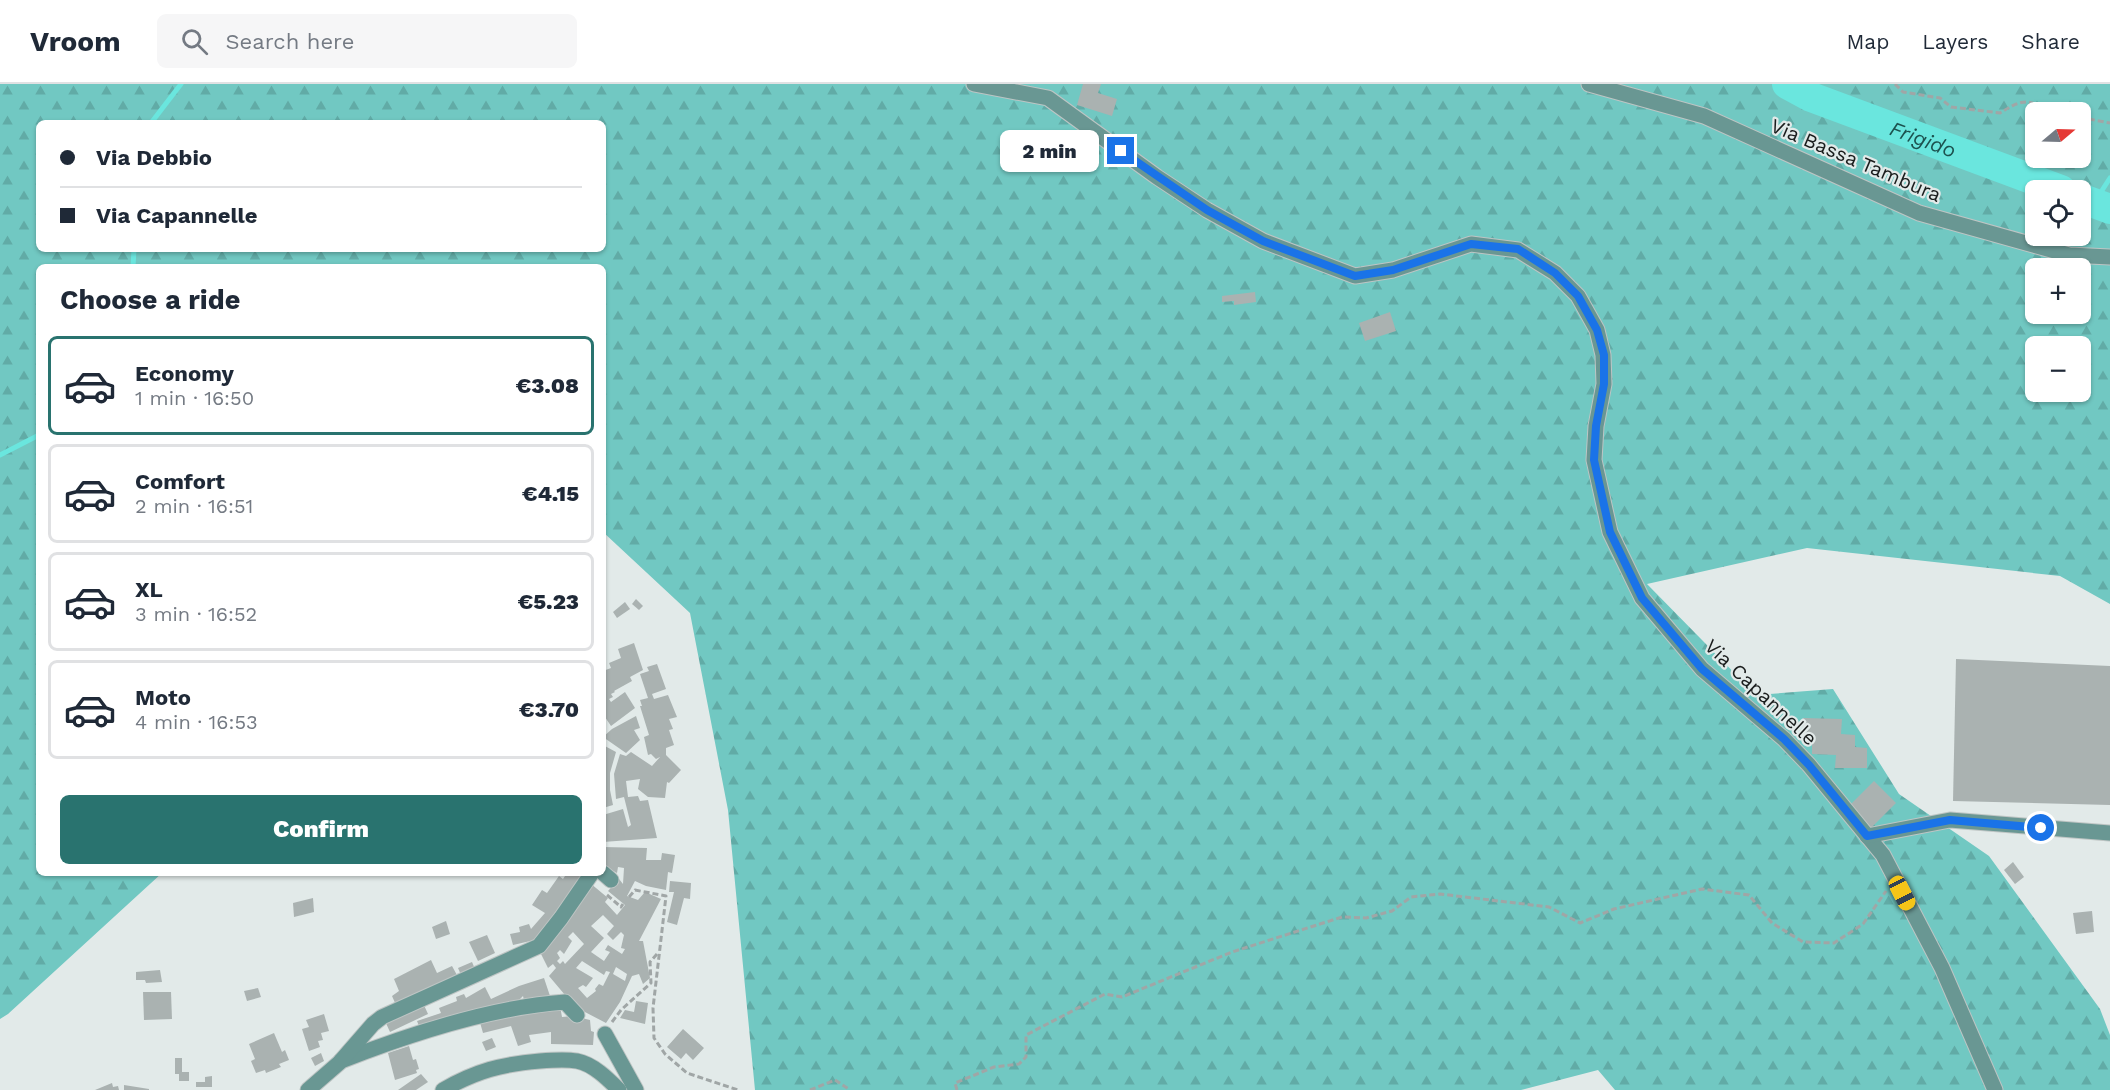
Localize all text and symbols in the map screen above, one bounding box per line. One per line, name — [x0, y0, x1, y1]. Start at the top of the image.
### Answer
search box — [157, 14, 577, 68]
text: Vroom — [30, 25, 121, 58]
icon: search — [178, 25, 211, 58]
text: Search here — [226, 29, 354, 54]
text: Map — [1846, 29, 1889, 54]
text: Layers — [1922, 29, 1988, 54]
text: Share — [2021, 29, 2080, 54]
north arrow — [2025, 102, 2091, 168]
map controls — [2025, 102, 2091, 402]
street label: Via Bassa Tambura — [1767, 113, 1945, 207]
water label: Frigido — [1887, 115, 1960, 162]
callout: 2 min — [1001, 130, 1100, 172]
route end — [1107, 137, 1134, 164]
text: 2 min — [1022, 139, 1077, 163]
text: Via Debbio — [96, 145, 212, 170]
button: locate — [2025, 180, 2091, 246]
text: Via Capannelle — [96, 203, 258, 228]
button: + — [2025, 258, 2091, 324]
text: Choose a ride — [60, 284, 240, 316]
button: − — [2025, 336, 2091, 402]
icon: car — [63, 359, 117, 413]
text: Economy — [135, 361, 234, 386]
text: €3.08 — [516, 373, 579, 398]
text: 1 min · 16:50 — [135, 386, 254, 410]
icon: car — [63, 467, 117, 521]
text: Comfort — [135, 469, 225, 494]
text: €4.15 — [522, 481, 579, 506]
text: 2 min · 16:51 — [135, 494, 253, 518]
icon: car — [63, 575, 117, 629]
text: XL — [135, 577, 163, 602]
text: €5.23 — [518, 589, 579, 614]
text: 3 min · 16:52 — [135, 602, 257, 626]
street label: Via Capannelle — [1700, 634, 1822, 750]
icon: car — [63, 683, 117, 737]
text: Moto — [135, 685, 191, 710]
text: €3.70 — [519, 697, 579, 722]
text: 4 min · 16:53 — [135, 710, 258, 734]
button: Confirm — [60, 795, 582, 864]
route start — [2027, 814, 2054, 841]
car — [1886, 873, 1918, 913]

